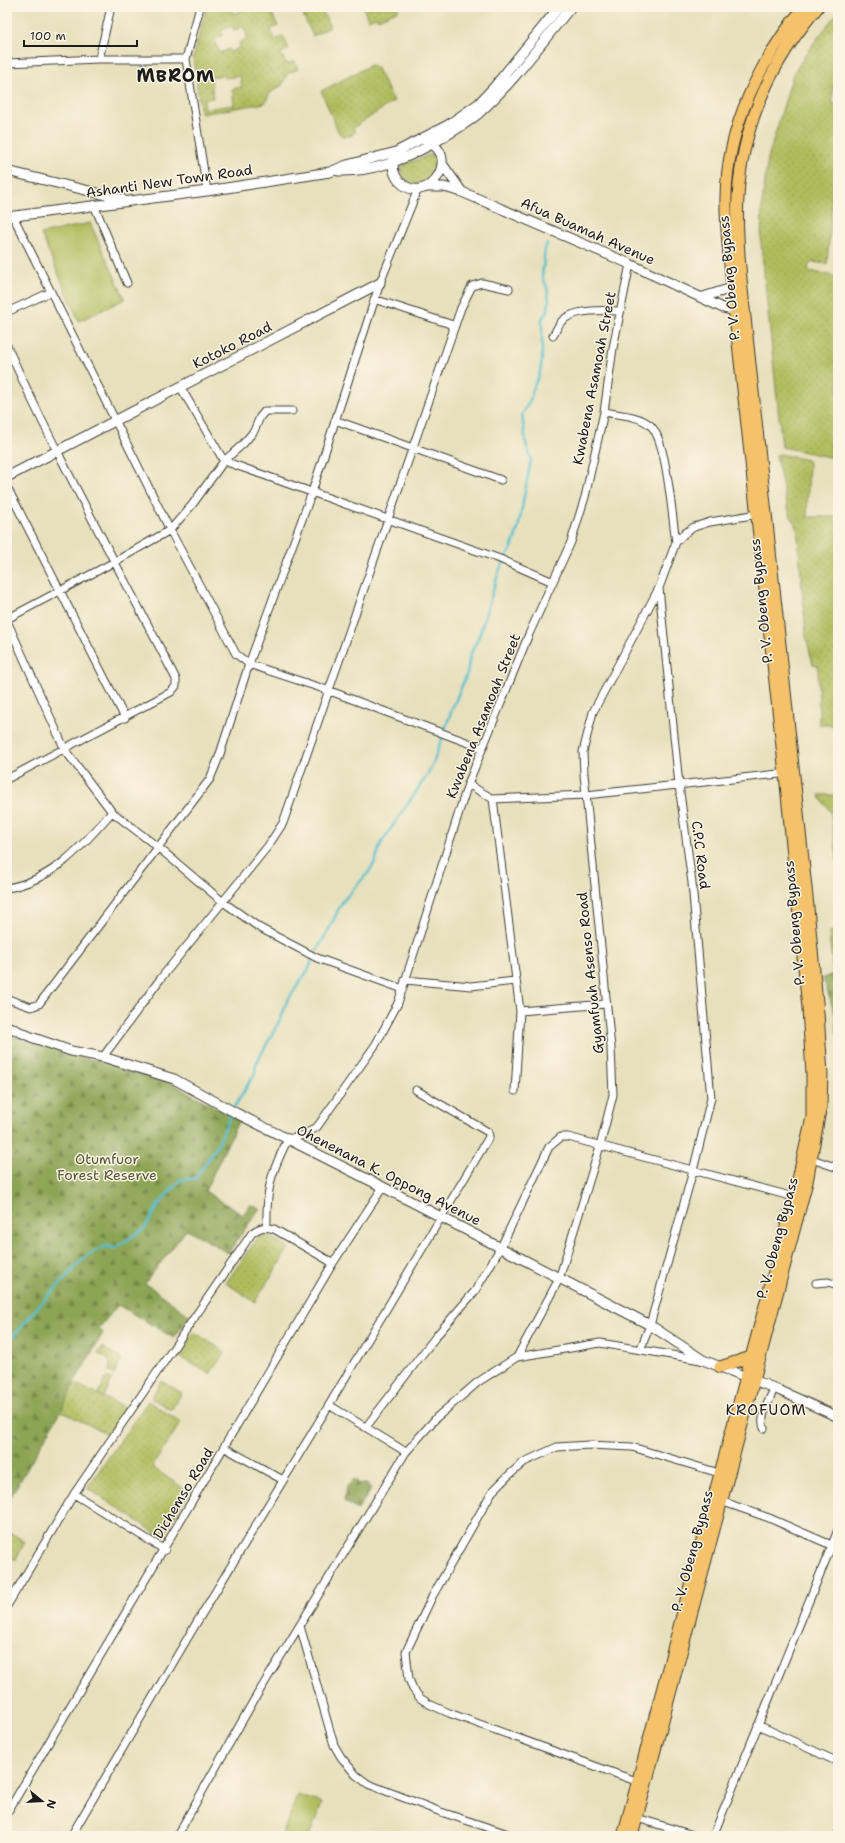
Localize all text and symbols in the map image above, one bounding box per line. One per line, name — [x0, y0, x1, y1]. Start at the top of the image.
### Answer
scale bar — [24, 22, 137, 48]
text: 100 m — [30, 28, 66, 44]
district label: MBROM — [136, 64, 216, 88]
street label: Ashanti New Town Road — [85, 160, 254, 202]
street label: Afua Buamah Avenue — [518, 193, 658, 269]
street label: P. V. Obeng Bypass — [715, 215, 743, 341]
street label: Kwabena Asamoah Street — [568, 290, 620, 466]
street label: Kotoko Road — [189, 317, 275, 373]
street label: P. V. Obeng Bypass — [745, 538, 777, 664]
street label: Kwabena Asamoah Street — [442, 631, 524, 801]
street label: C.P.C Road — [688, 820, 714, 890]
street label: P. V. Obeng Bypass — [780, 860, 808, 986]
street label: Gyamfuah Asenso Road — [573, 891, 607, 1055]
street label: Ohenenana K. Oppong Avenue — [294, 1121, 484, 1230]
park label: Otumfuor Forest Reserve — [57, 1150, 157, 1184]
street label: P. V. Obeng Bypass — [752, 1175, 802, 1301]
district label: KROFUOM — [725, 1400, 807, 1420]
street label: Dichemso Road — [149, 1444, 217, 1542]
street label: P. V. Obeng Bypass — [667, 1488, 717, 1614]
north arrow — [22, 1781, 62, 1821]
text: N — [42, 1797, 60, 1811]

